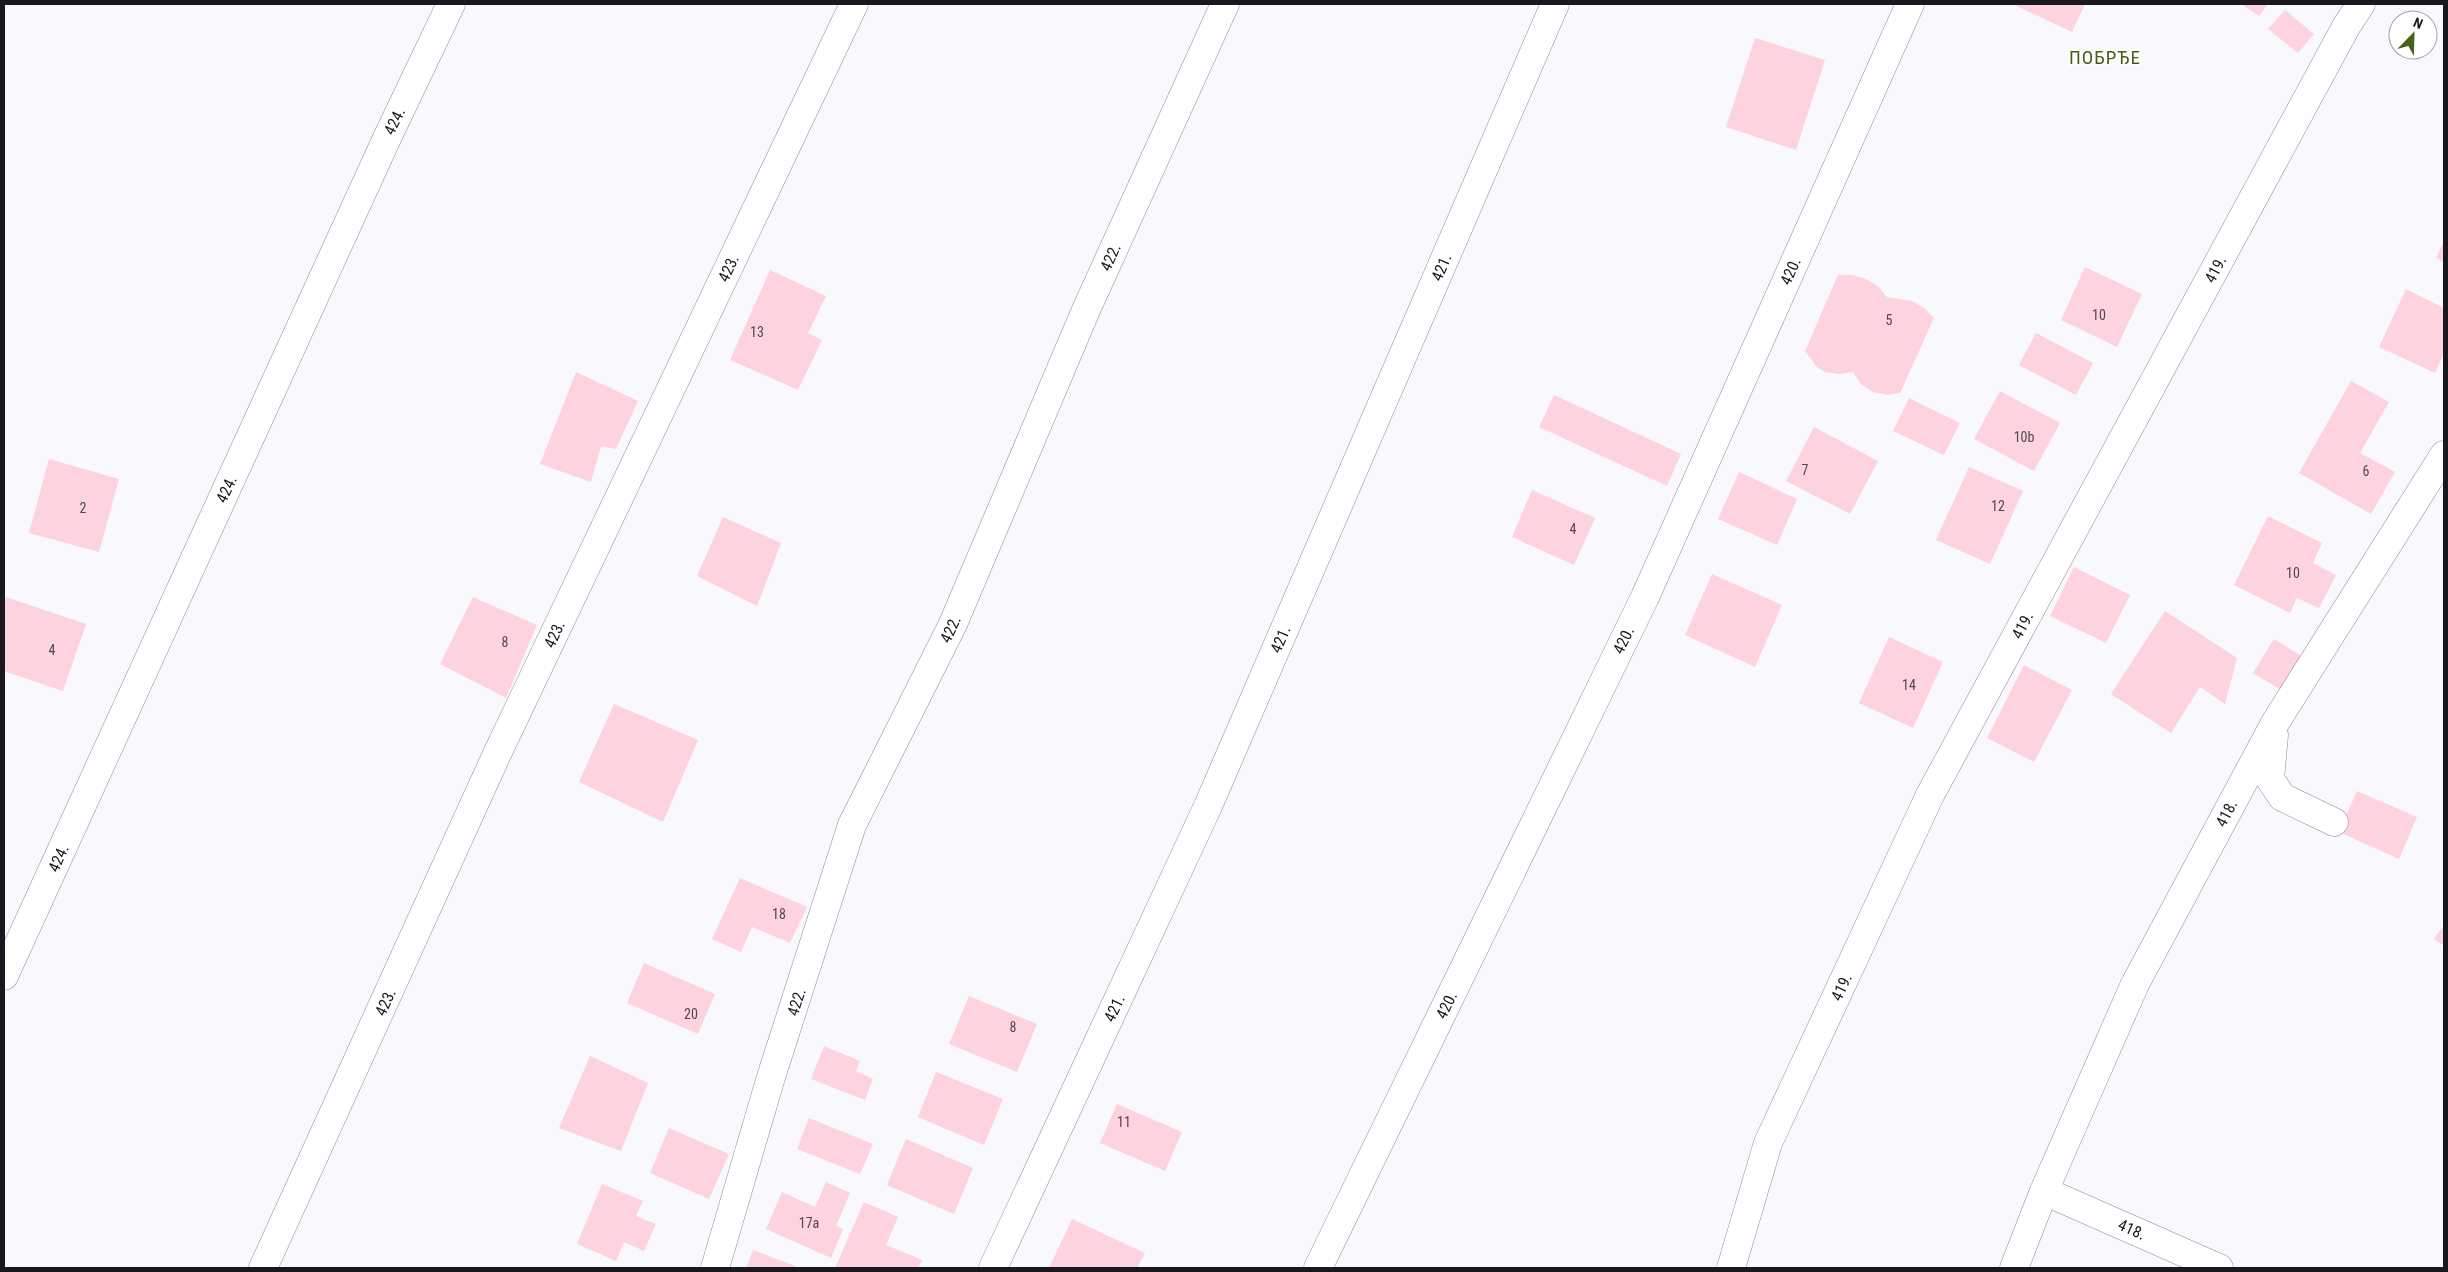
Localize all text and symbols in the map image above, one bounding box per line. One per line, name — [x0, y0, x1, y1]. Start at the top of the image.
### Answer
north arrow — [2388, 10, 2438, 60]
text: N — [2411, 14, 2425, 32]
district label: ПОБРЂЕ — [2069, 46, 2141, 69]
street label: 424. — [380, 105, 409, 138]
street label: 422. — [1096, 241, 1125, 274]
street label: 421. — [1427, 251, 1456, 284]
street label: 423. — [714, 252, 743, 285]
street label: 419. — [2200, 252, 2230, 286]
street label: 420. — [1776, 255, 1805, 288]
house number: 10 — [2092, 307, 2106, 323]
house number: 5 — [1886, 312, 1893, 328]
house number: 13 — [750, 324, 764, 340]
house number: 10b — [2014, 429, 2034, 445]
house number: 7 — [1802, 462, 1809, 478]
house number: 6 — [2363, 463, 2370, 479]
street label: 424. — [212, 473, 241, 506]
house number: 12 — [1991, 498, 2005, 514]
house number: 2 — [80, 500, 87, 516]
house number: 4 — [1570, 521, 1577, 537]
house number: 10 — [2286, 565, 2300, 581]
street label: 419. — [2007, 608, 2037, 642]
street label: 422. — [936, 613, 965, 646]
street label: 423. — [540, 618, 569, 651]
street label: 421. — [1266, 623, 1295, 656]
street label: 420. — [1609, 624, 1638, 657]
house number: 8 — [502, 634, 509, 650]
house number: 4 — [49, 642, 56, 658]
house number: 14 — [1902, 677, 1916, 693]
street label: 418. — [2211, 796, 2241, 830]
street label: 424. — [44, 842, 73, 875]
house number: 18 — [772, 906, 786, 922]
street label: 419. — [1827, 971, 1856, 1004]
street label: 423. — [371, 986, 400, 1019]
street label: 422. — [783, 986, 810, 1018]
street label: 420. — [1432, 989, 1461, 1022]
street label: 421. — [1100, 992, 1129, 1025]
house number: 20 — [684, 1006, 698, 1022]
house number: 8 — [1010, 1019, 1017, 1035]
house number: 11 — [1117, 1114, 1131, 1130]
house number: 17a — [799, 1215, 819, 1231]
street label: 418. — [2115, 1215, 2148, 1244]

